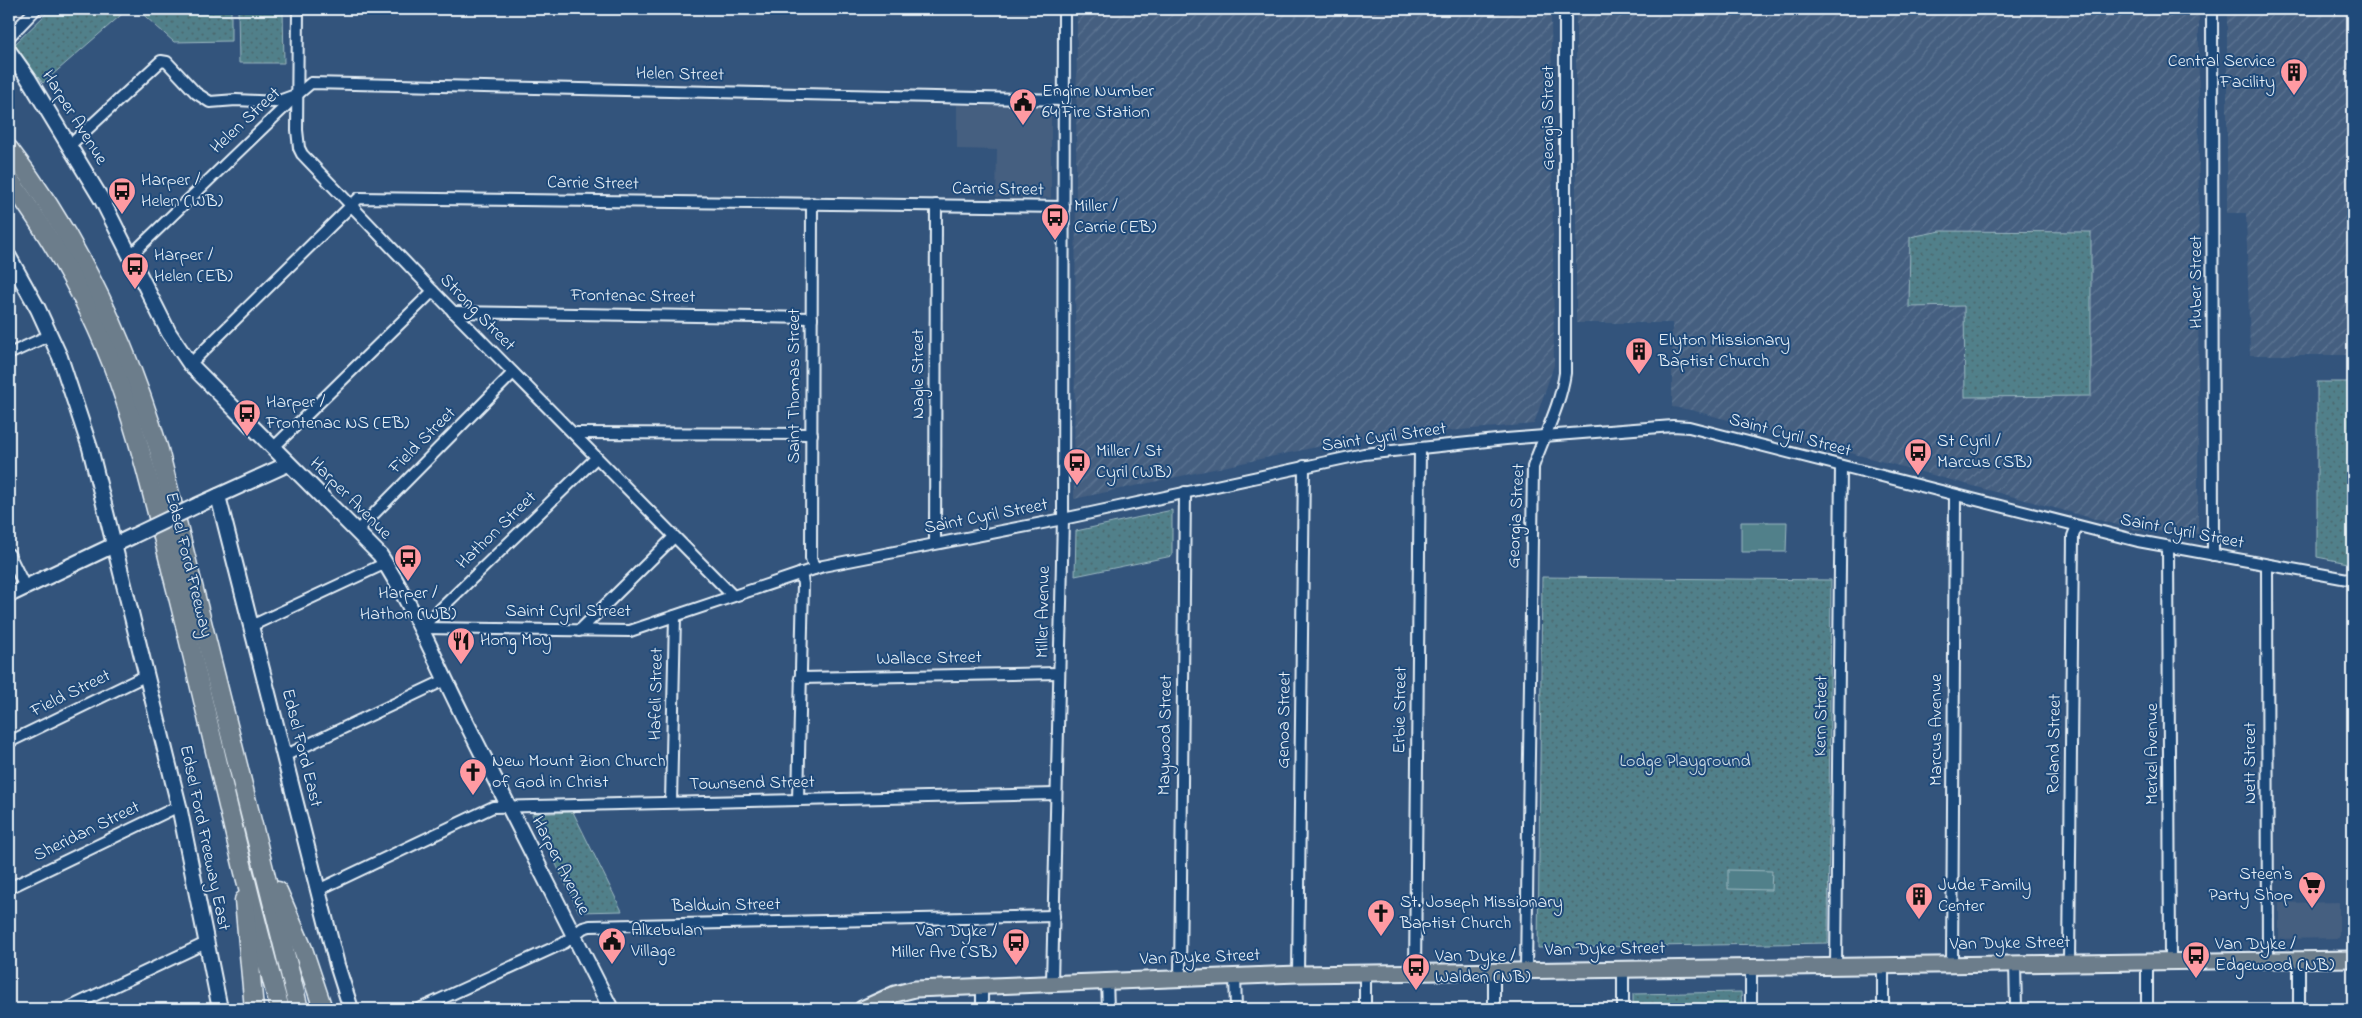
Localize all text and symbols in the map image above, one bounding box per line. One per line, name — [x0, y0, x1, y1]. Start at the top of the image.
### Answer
place label: Central Service Facility — [2168, 49, 2276, 96]
building icon: Central Service Facility — [2279, 57, 2309, 96]
street label: Helen Street — [636, 61, 724, 89]
street label: Georgia Street — [1536, 65, 1563, 171]
street label: Harper Avenue — [34, 66, 114, 171]
place label: Engine Number 64 Fire Station — [1042, 79, 1154, 126]
street label: Helen Street — [205, 81, 287, 161]
public building icon: Engine Number 64 Fire Station — [1008, 87, 1038, 126]
place label: Harper / Helen (WB) — [141, 168, 223, 215]
street label: Carrie Street — [547, 170, 639, 198]
bus stop icon: Harper / Helen (WB) — [107, 176, 137, 215]
street label: Carrie Street — [952, 176, 1044, 204]
place label: Miller / Carrie (EB) — [1074, 194, 1156, 241]
bus stop icon: Miller / Carrie (EB) — [1040, 202, 1070, 241]
street label: Huber Street — [2184, 235, 2210, 329]
place label: Harper / Helen (EB) — [154, 243, 233, 290]
bus stop icon: Harper / Helen (EB) — [120, 251, 150, 290]
street label: Strong Street — [432, 268, 521, 358]
street label: Frontenac Street — [569, 283, 696, 311]
street label: Saint Thomas Street — [782, 309, 808, 463]
place label: Elyton Missionary Baptist Church — [1657, 328, 1790, 375]
street label: Nagle Street — [906, 329, 933, 419]
building icon: Elyton Missionary Baptist Church — [1624, 336, 1654, 375]
place label: Harper / Frontenac NS (EB) — [265, 390, 409, 437]
bus stop icon: Harper / Frontenac NS (EB) — [232, 398, 262, 437]
street label: Field Street — [383, 401, 463, 481]
street label: Saint Cyril Street — [1726, 407, 1854, 465]
street label: Saint Cyril Street — [1320, 416, 1448, 460]
place label: St Cyril / Marcus (SB) — [1937, 429, 2032, 476]
bus stop icon: St Cyril / Marcus (SB) — [1903, 437, 1933, 476]
place label: Miller / St Cyril (WB) — [1096, 439, 1171, 486]
bus stop icon: Miller / St Cyril (WB) — [1062, 447, 1092, 486]
street label: Harper Avenue — [303, 452, 398, 547]
street label: Georgia Street — [1501, 463, 1534, 569]
street label: Hathon Street — [451, 486, 543, 576]
street label: Edsel Ford Freeway — [157, 490, 219, 640]
street label: Saint Cyril Street — [922, 492, 1050, 542]
street label: Saint Cyril Street — [2118, 507, 2246, 557]
bus stop icon: Harper / Hathon (WB) — [393, 543, 423, 582]
street label: Miller Avenue — [1030, 565, 1058, 658]
place label: Harper / Hathon (WB) — [360, 581, 456, 628]
street label: Saint Cyril Street — [505, 599, 631, 625]
restaurant icon: Hong Moy — [446, 626, 476, 665]
place label: Hong Moy — [480, 628, 552, 655]
street label: Wallace Street — [876, 645, 982, 673]
street label: Hafeli Street — [643, 647, 671, 741]
street label: Field Street — [26, 663, 115, 725]
street label: Erbie Street — [1387, 666, 1415, 754]
street label: Genoa Street — [1271, 671, 1299, 769]
street label: Marcus Avenue — [1924, 673, 1950, 786]
street label: Maywood Street — [1152, 674, 1180, 796]
street label: Kern Street — [1808, 675, 1836, 757]
street label: Edsel Ford East — [274, 686, 328, 810]
street label: Roland Street — [2041, 694, 2069, 794]
street label: Merkel Avenue — [2140, 702, 2166, 805]
street label: Nett Street — [2238, 722, 2264, 804]
street label: Edsel Ford Freeway East — [172, 743, 236, 933]
place label: New Mount Zion Church of God in Christ — [492, 749, 665, 796]
park label: Lodge Playground — [1619, 749, 1751, 776]
church icon: New Mount Zion Church of God in Christ — [458, 757, 488, 796]
street label: Townsend Street — [689, 770, 815, 798]
street label: Sheridan Street — [29, 795, 145, 869]
street label: Harper Avenue — [524, 812, 596, 921]
place label: Steen's Party Shop — [2209, 862, 2293, 909]
supermarket icon: Steen's Party Shop — [2297, 870, 2327, 909]
place label: Jude Family Center — [1938, 873, 2031, 920]
building icon: Jude Family Center — [1904, 881, 1934, 920]
place label: St. Joseph Missionary Baptist Church — [1399, 890, 1563, 937]
street label: Baldwin Street — [670, 892, 781, 920]
church icon: St. Joseph Missionary Baptist Church — [1366, 898, 1396, 937]
place label: Alkebulan Village — [630, 918, 703, 966]
place label: Van Dyke / Miller Ave (SB) — [891, 919, 997, 966]
public building icon: Alkebulan Village — [597, 926, 627, 965]
bus stop icon: Van Dyke / Miller Ave (SB) — [1001, 927, 1031, 966]
street label: Van Dyke Street — [1948, 930, 2071, 958]
place label: Van Dyke / Edgewood (NB) — [2214, 932, 2334, 980]
street label: Van Dyke Street — [1543, 936, 1666, 964]
bus stop icon: Van Dyke / Edgewood (NB) — [2181, 940, 2211, 979]
street label: Van Dyke Street — [1138, 943, 1261, 973]
place label: Van Dyke / Walden (NB) — [1434, 944, 1530, 991]
bus stop icon: Van Dyke / Walden (NB) — [1401, 952, 1431, 991]

